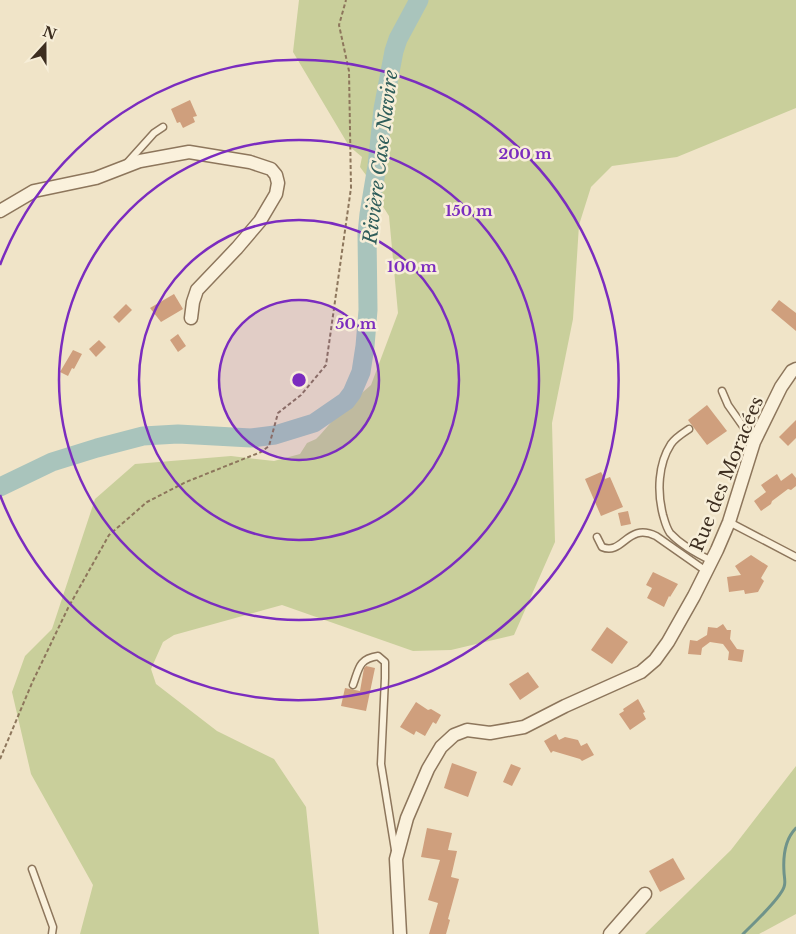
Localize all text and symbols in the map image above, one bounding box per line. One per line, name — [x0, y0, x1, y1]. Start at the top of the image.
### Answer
north arrow — [20, 20, 70, 70]
text: N — [40, 22, 59, 44]
water label: Rivière Case Navire — [358, 68, 403, 246]
text: 200 m — [499, 144, 552, 163]
text: 150 m — [445, 201, 493, 220]
text: 100 m — [387, 257, 437, 276]
text: 50 m — [336, 314, 377, 333]
centre of rings — [290, 371, 308, 389]
street label: Rue des Moracées — [686, 393, 768, 555]

